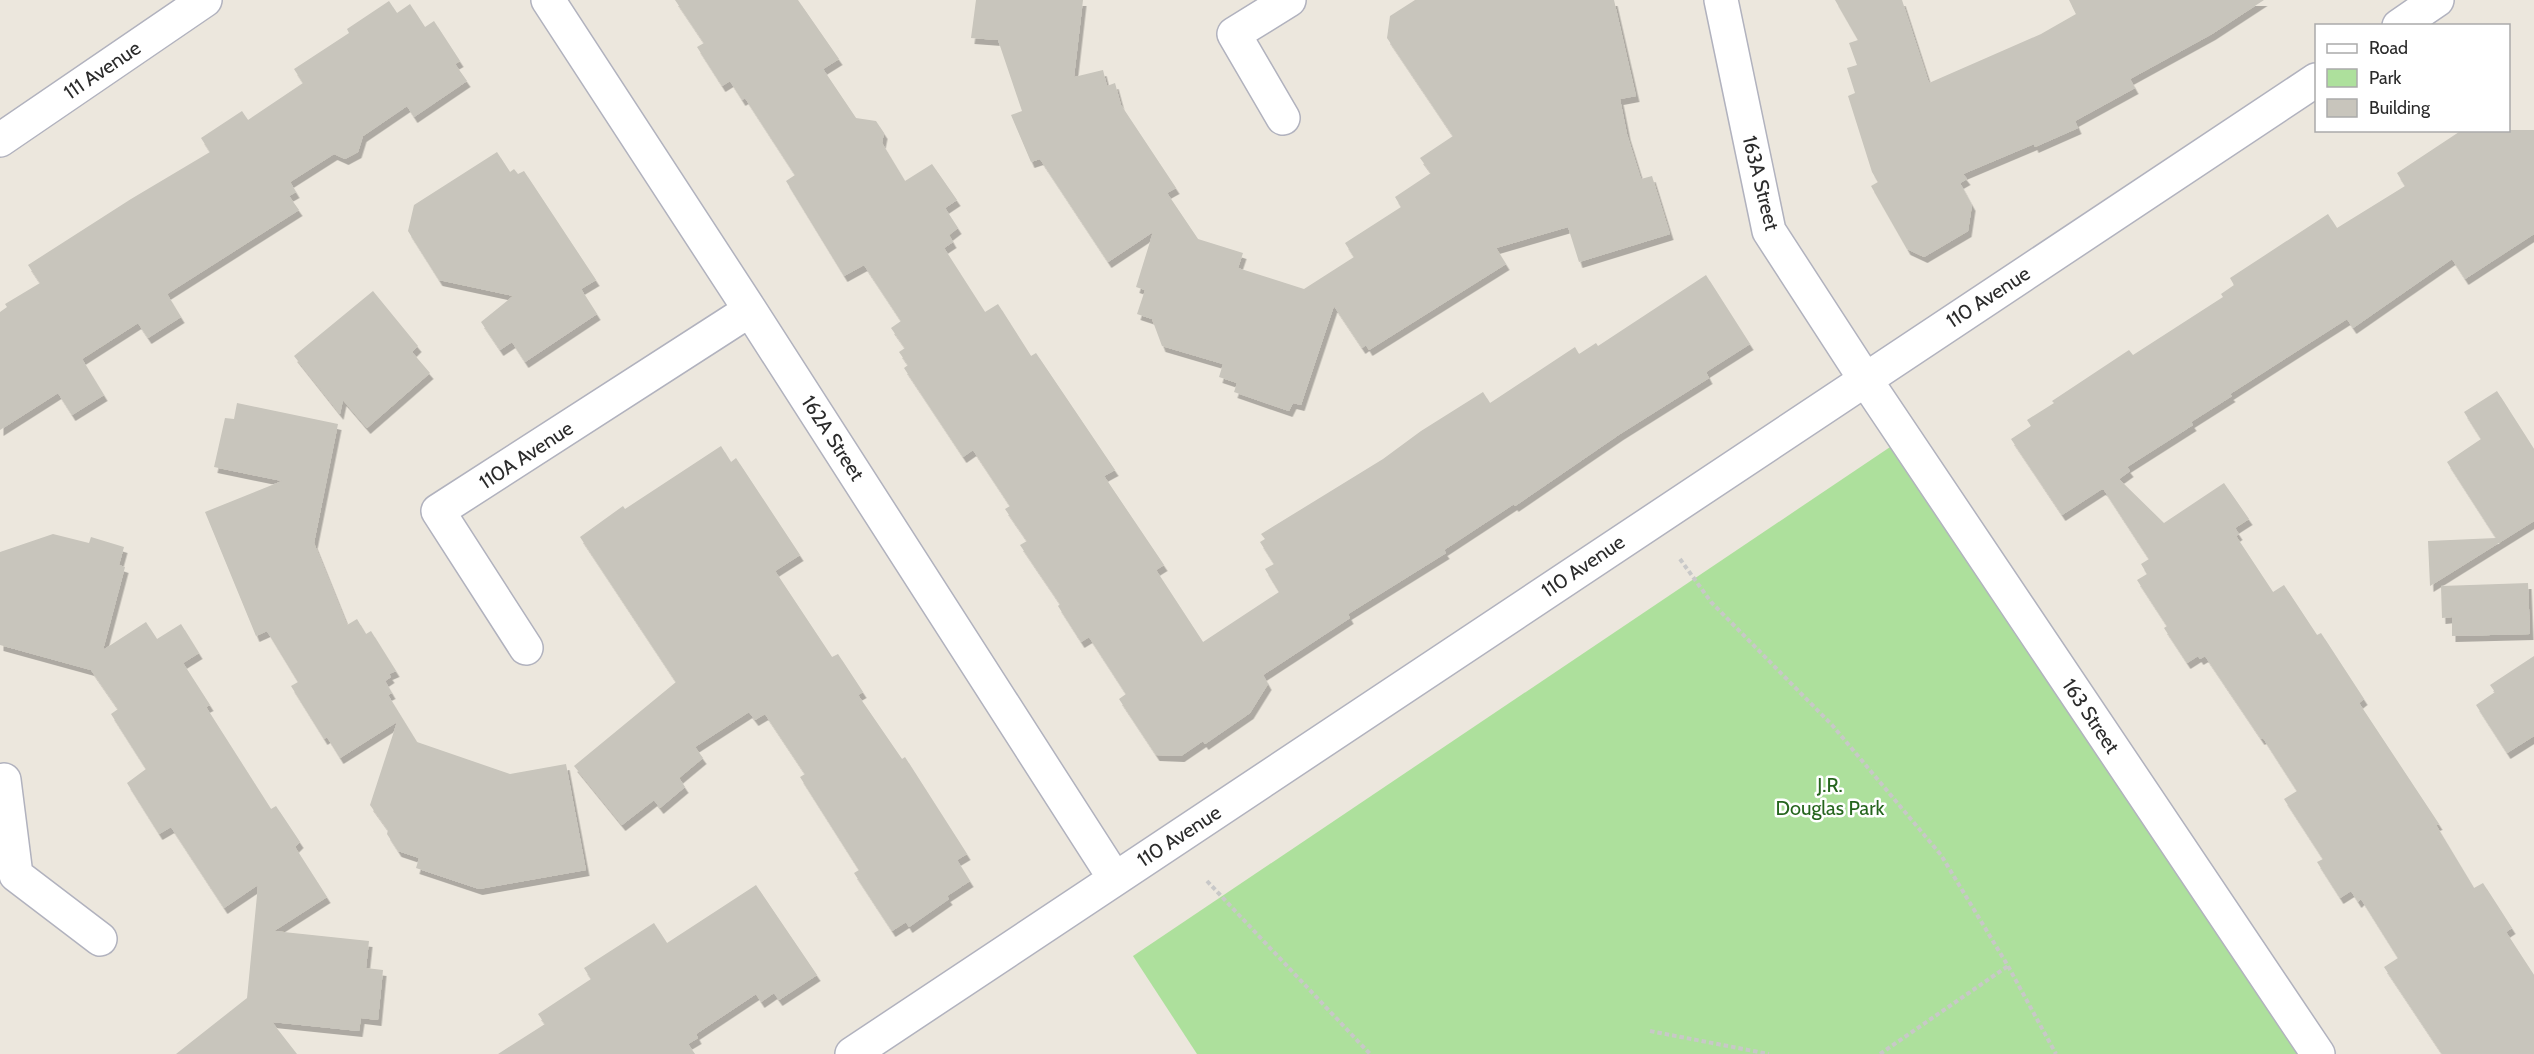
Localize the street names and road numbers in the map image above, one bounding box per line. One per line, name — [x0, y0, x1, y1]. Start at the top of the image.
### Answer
street label: 111 Avenue — [59, 36, 145, 104]
street label: 163A Street — [1738, 133, 1784, 233]
street label: 110 Avenue — [1942, 261, 2034, 333]
street label: 162A Street — [797, 391, 870, 485]
street label: 110A Avenue — [475, 416, 577, 494]
street label: 110 Avenue — [1537, 530, 1629, 602]
street label: 163 Street — [2057, 674, 2125, 758]
street label: 110 Avenue — [1133, 800, 1225, 872]

